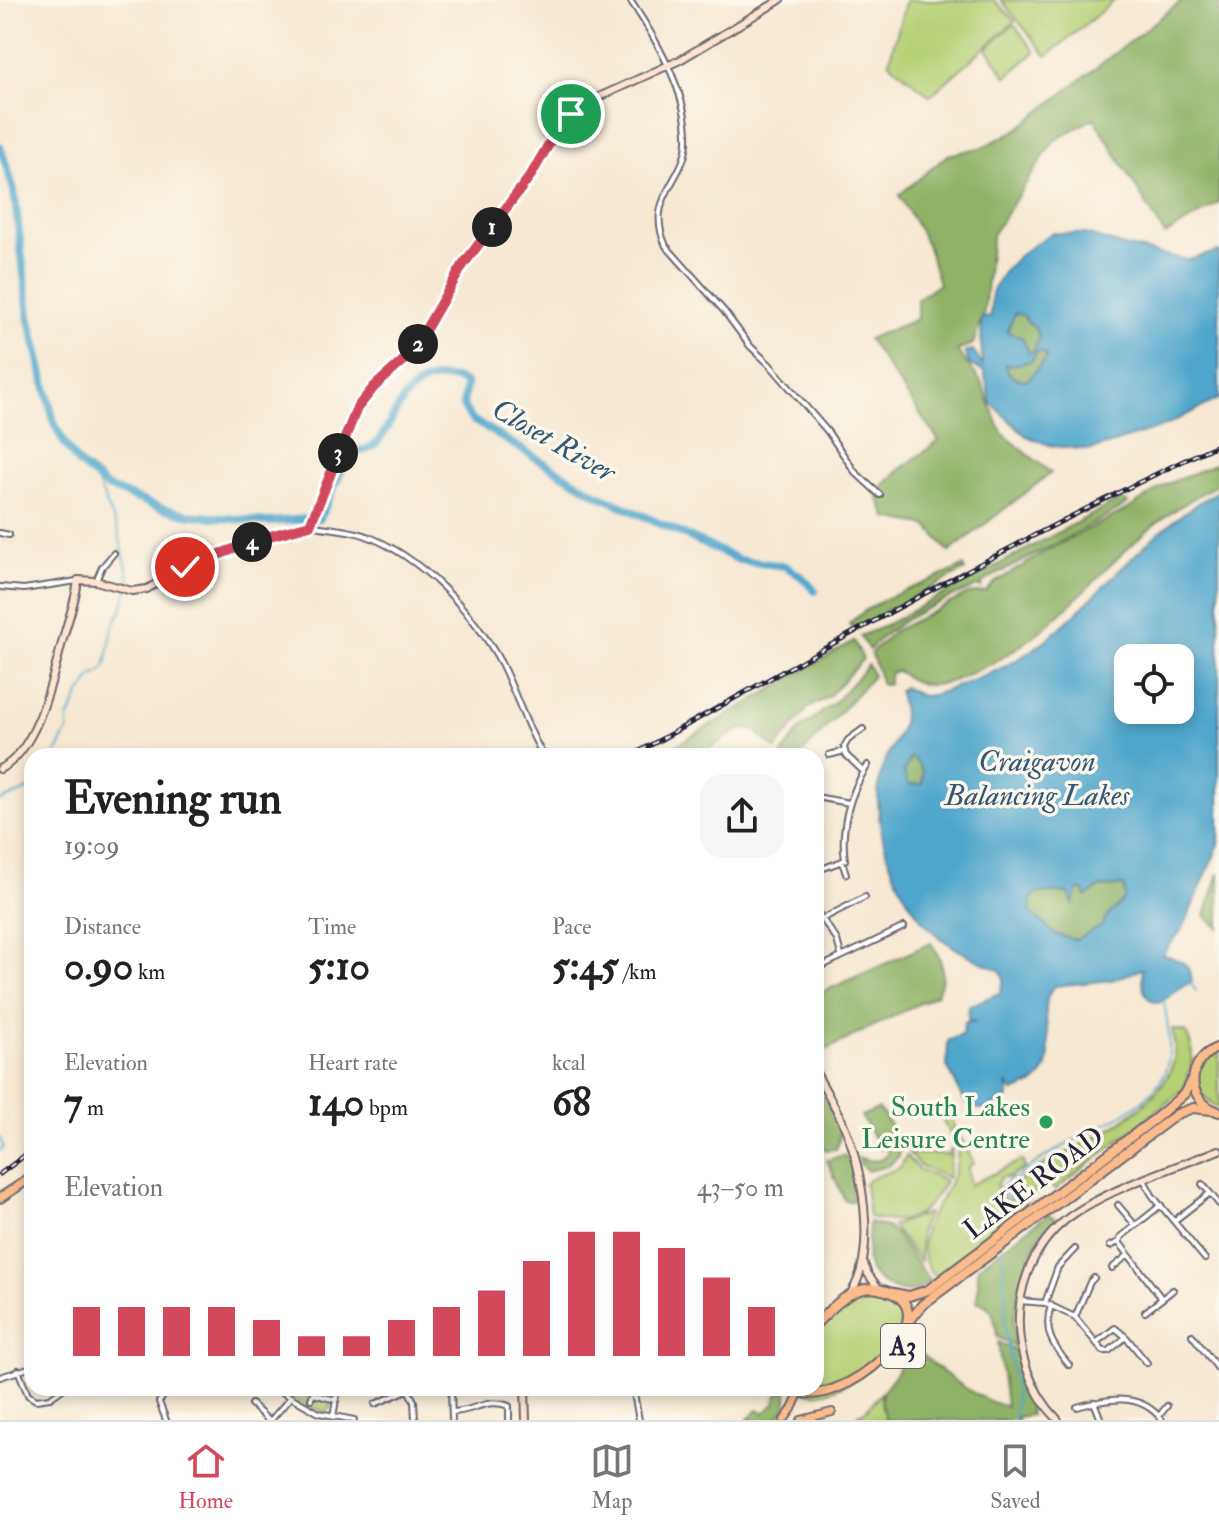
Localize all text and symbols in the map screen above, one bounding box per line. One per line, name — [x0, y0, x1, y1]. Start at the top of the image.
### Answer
pin — [537, 80, 605, 148]
icon: arrive — [549, 92, 593, 136]
pin: 1 — [472, 207, 512, 247]
text: 1 — [488, 213, 496, 241]
pin: 2 — [398, 324, 438, 364]
text: 2 — [412, 330, 424, 358]
water label: Closet River — [485, 390, 624, 492]
pin: 3 — [318, 433, 358, 473]
text: 3 — [334, 439, 342, 467]
pin: 4 — [232, 522, 272, 562]
text: 4 — [246, 528, 258, 556]
pin — [151, 533, 219, 601]
icon: check — [163, 545, 207, 589]
map controls — [1114, 644, 1194, 724]
button: locate — [1114, 644, 1194, 724]
water label: Craigavon Balancing Lakes — [943, 743, 1130, 814]
text: Evening run — [64, 772, 282, 827]
button: share — [700, 774, 784, 858]
text: 19:09 — [64, 830, 120, 862]
text: Distance — [64, 913, 141, 941]
text: Time — [308, 913, 356, 941]
text: Pace — [552, 913, 591, 941]
text: 0.90 — [64, 941, 133, 992]
text: 5:10 — [308, 941, 370, 992]
text: 5:45 — [552, 941, 619, 992]
text: km — [133, 958, 165, 986]
text: /km — [619, 958, 657, 986]
text: Elevation — [64, 1049, 148, 1077]
text: Heart rate — [308, 1049, 398, 1077]
text: kcal — [552, 1049, 586, 1077]
text: 7 — [64, 1077, 82, 1128]
text: 140 — [308, 1077, 364, 1128]
text: 68 — [552, 1077, 591, 1128]
place label: South Lakes Leisure Centre — [861, 1090, 1030, 1157]
text: m — [82, 1094, 104, 1122]
text: bpm — [364, 1094, 408, 1122]
marker: South Lakes Leisure Centre — [1037, 1113, 1055, 1131]
street label: LAKE ROAD — [957, 1119, 1111, 1247]
text: Elevation — [64, 1172, 163, 1204]
text: 43–50 m — [697, 1172, 784, 1204]
road number: A3 — [881, 1324, 925, 1368]
tab: Home — [178, 1439, 233, 1515]
tab: Map — [590, 1439, 634, 1515]
tab: Saved — [990, 1439, 1041, 1515]

